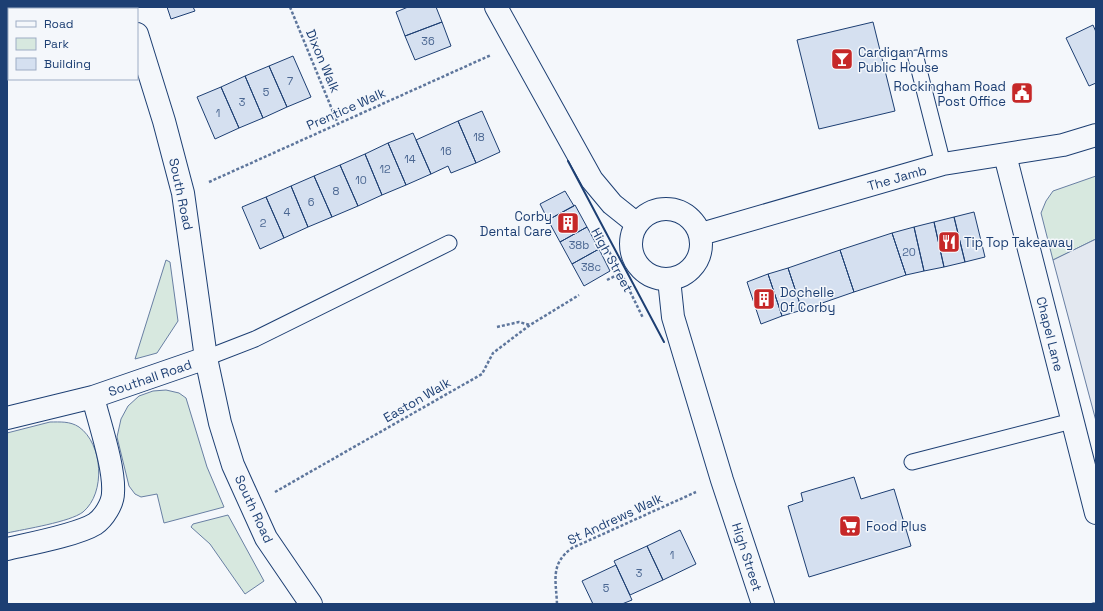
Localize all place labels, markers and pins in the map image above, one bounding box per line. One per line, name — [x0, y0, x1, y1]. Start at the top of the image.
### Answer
place label: Cardigan Arms Public House — [858, 44, 948, 76]
bar icon: Cardigan Arms Public House — [829, 46, 855, 72]
place label: Rockingham Road Post Office — [894, 78, 1006, 110]
public building icon: Rockingham Road Post Office — [1009, 80, 1035, 106]
place label: Corby Dental Care — [480, 208, 552, 240]
building icon: Corby Dental Care — [555, 210, 581, 236]
restaurant icon: Tip Top Takeaway — [936, 229, 962, 255]
place label: Tip Top Takeaway — [964, 234, 1073, 251]
place label: Dochelle Of Corby — [780, 284, 835, 316]
building icon: Dochelle Of Corby — [751, 286, 777, 312]
supermarket icon: Food Plus — [837, 513, 863, 539]
place label: Food Plus — [866, 518, 927, 535]

